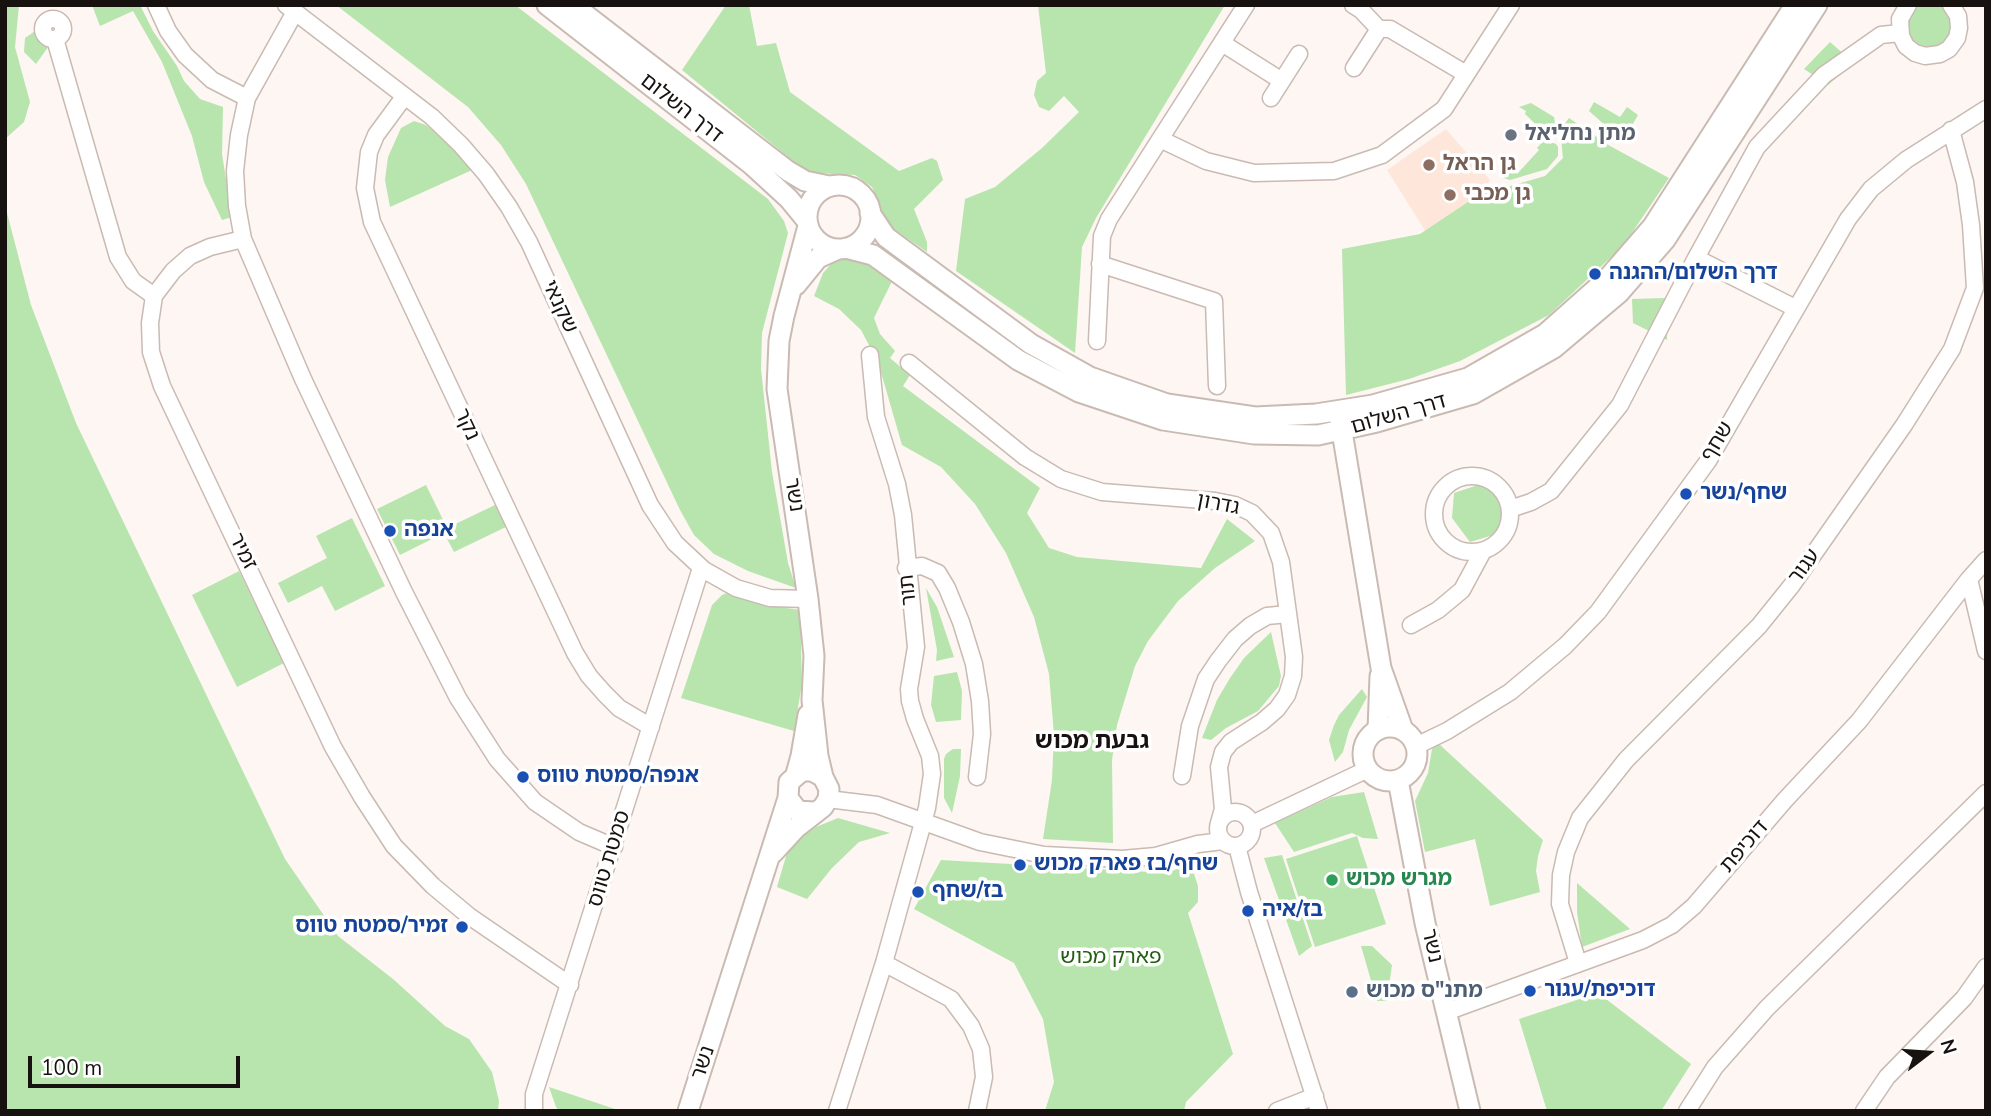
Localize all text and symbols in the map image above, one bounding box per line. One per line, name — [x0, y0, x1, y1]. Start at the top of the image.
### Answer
street label: דרך השלום — [635, 69, 727, 149]
place label: מתן נחליאל — [1525, 122, 1635, 148]
marker: מתן נחליאל — [1503, 127, 1519, 143]
place label: גן הראל — [1443, 152, 1516, 178]
marker: גן הראל — [1421, 157, 1437, 173]
place label: גן מכבי — [1464, 182, 1531, 208]
marker: גן מכבי — [1442, 187, 1458, 203]
place label: דרך השלום/ההגנה — [1609, 261, 1778, 287]
marker: דרך השלום/ההגנה — [1587, 266, 1603, 282]
street label: שקנאי — [536, 277, 582, 337]
street label: דרך השלום — [1348, 389, 1450, 441]
street label: נקר — [448, 405, 484, 445]
street label: שחף — [1696, 417, 1740, 467]
street label: נשר — [778, 476, 808, 514]
place label: שחף/נשר — [1700, 481, 1787, 507]
marker: שחף/נשר — [1678, 486, 1694, 502]
street label: גדרון — [1195, 489, 1241, 521]
place label: אנפה — [404, 518, 454, 544]
marker: אנפה — [382, 523, 398, 539]
street label: זמיר — [222, 530, 262, 574]
street label: עגור — [1784, 544, 1826, 590]
street label: תור — [895, 573, 923, 607]
district label: גבעת מכוש — [1035, 728, 1149, 756]
place label: אנפה/סמטת טווס — [537, 764, 699, 790]
marker: אנפה/סמטת טווס — [515, 769, 531, 785]
street label: סמטת טווס — [583, 808, 637, 910]
street label: דוכיפת — [1715, 816, 1775, 878]
place label: שחף/בז פארק מכוש — [1034, 852, 1218, 878]
marker: שחף/בז פארק מכוש — [1012, 857, 1028, 873]
place label: מגרש מכוש — [1346, 867, 1452, 893]
marker: מגרש מכוש — [1324, 872, 1340, 888]
place label: בז/שחף — [932, 879, 1004, 905]
marker: בז/שחף — [910, 884, 926, 900]
place label: בז/איה — [1262, 898, 1323, 924]
marker: בז/איה — [1240, 903, 1256, 919]
place label: זמיר/סמטת טווס — [295, 914, 448, 940]
marker: זמיר/סמטת טווס — [454, 919, 470, 935]
street label: נשר — [1415, 927, 1447, 965]
park label: פארק מכוש — [1060, 945, 1162, 971]
place label: דוכיפת/עגור — [1544, 978, 1656, 1004]
place label: מתנ"ס מכוש — [1366, 979, 1483, 1005]
marker: דוכיפת/עגור — [1522, 983, 1538, 999]
marker: מתנ"ס מכוש — [1344, 984, 1360, 1000]
north arrow — [1893, 1018, 1963, 1088]
text: N — [1934, 1036, 1963, 1057]
scale bar — [32, 1042, 243, 1086]
street label: נשר — [687, 1043, 721, 1083]
text: 100 m — [41, 1054, 102, 1082]

